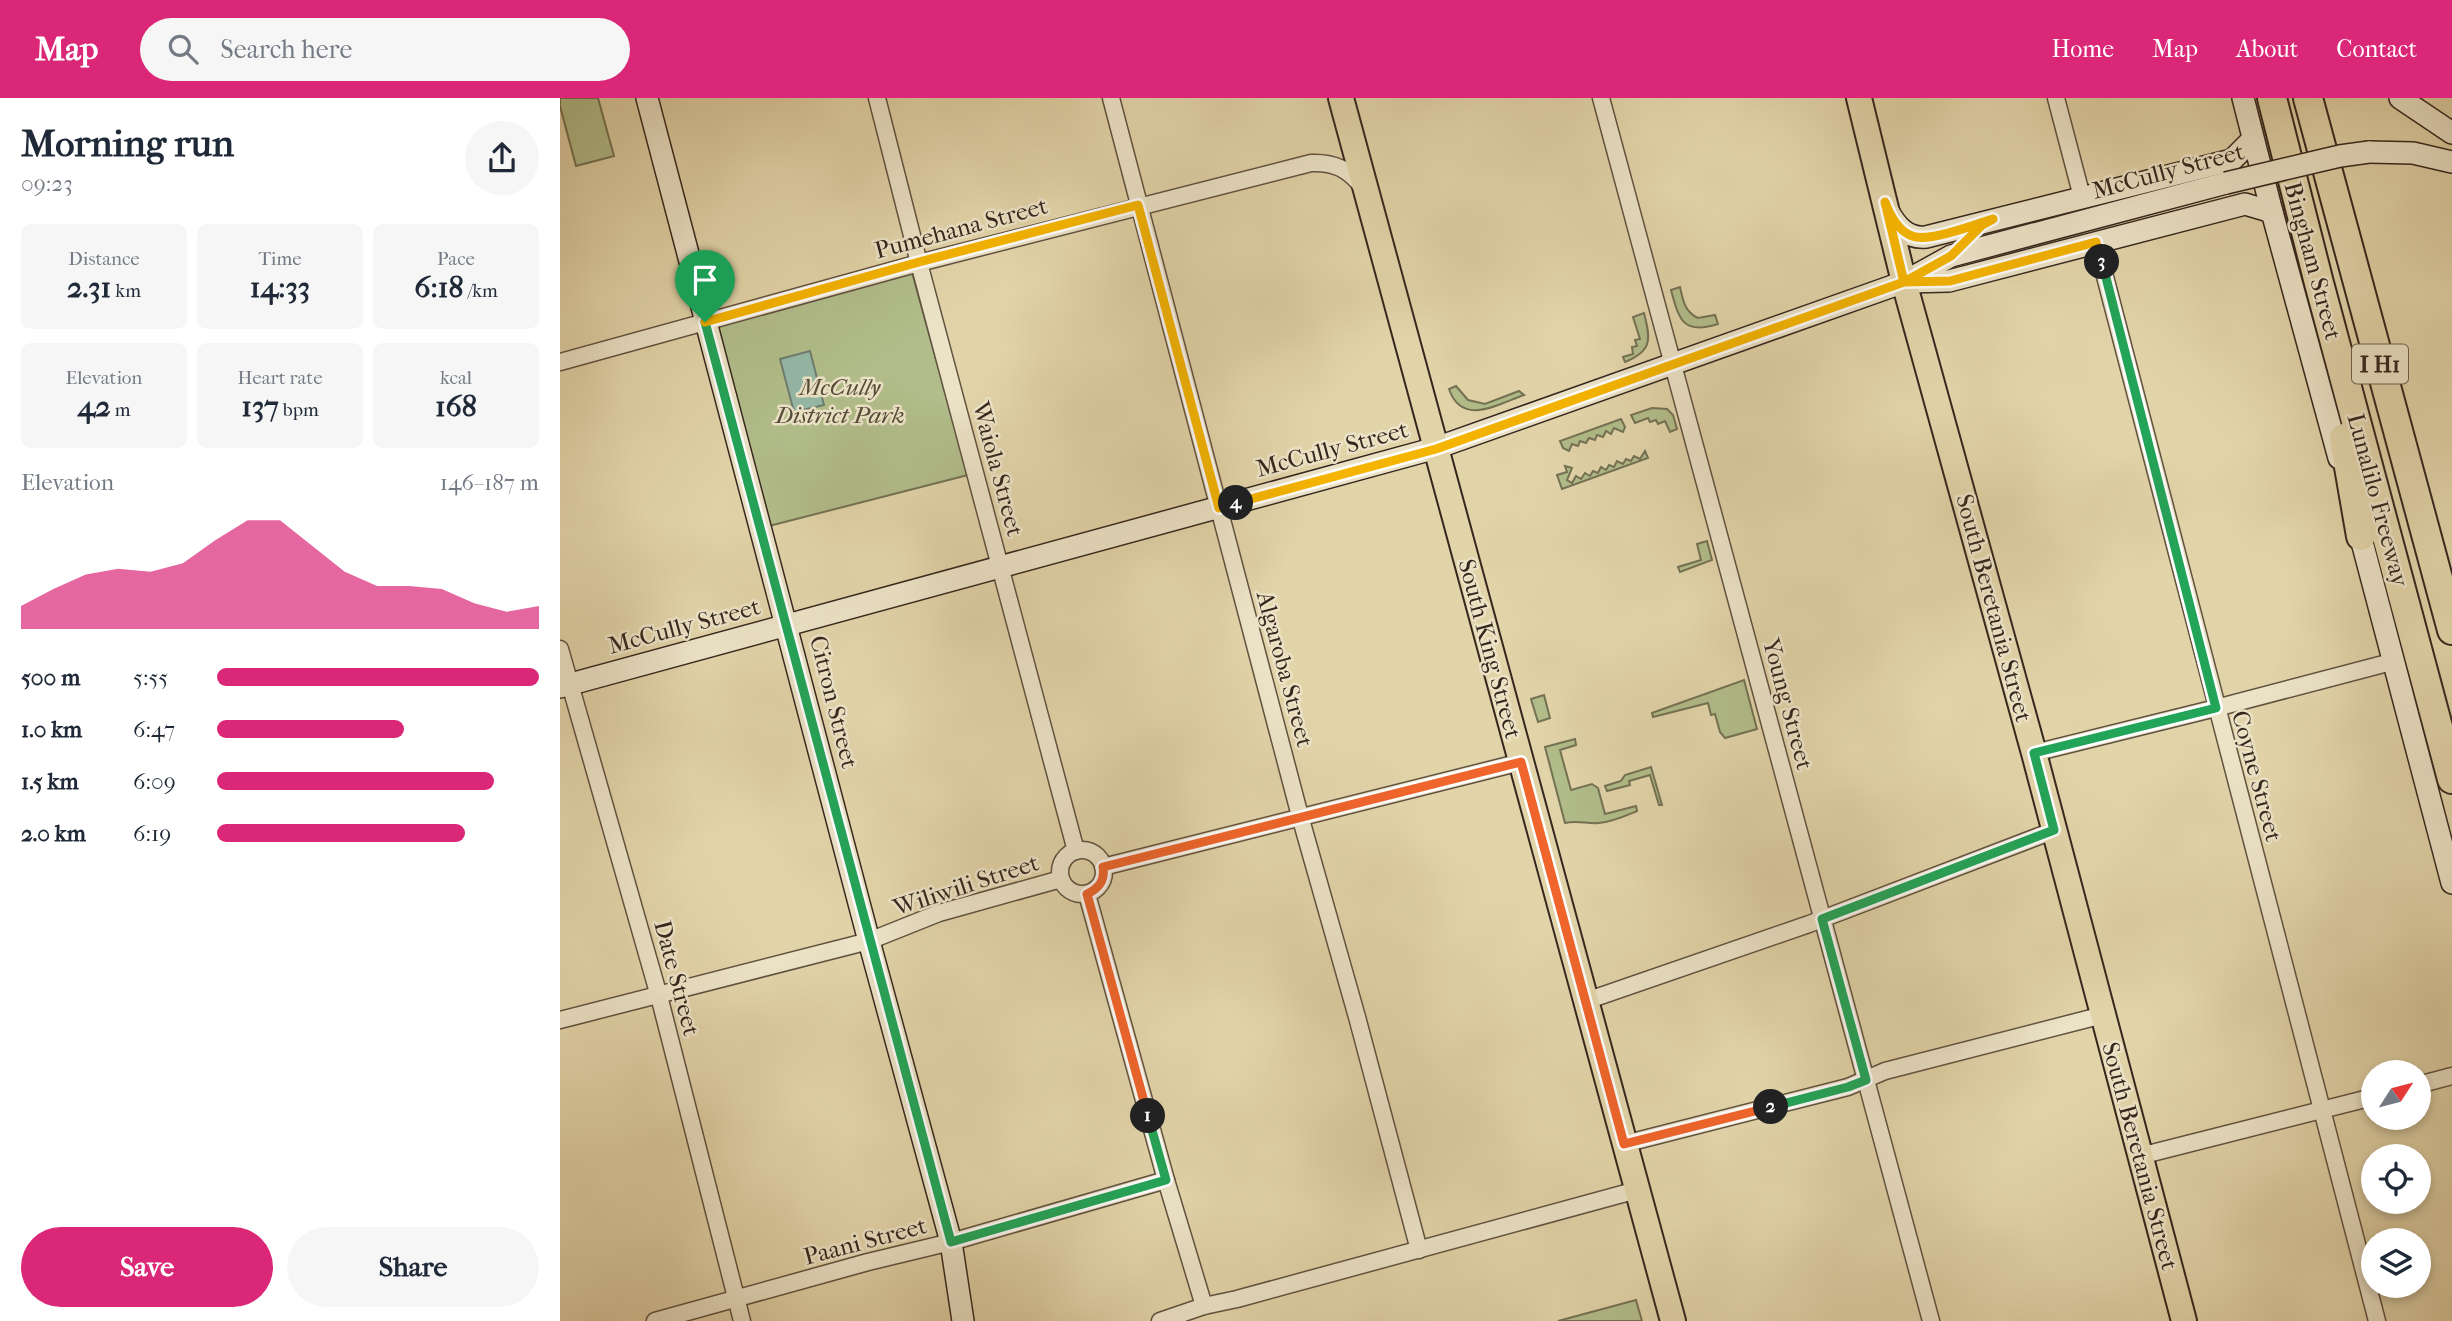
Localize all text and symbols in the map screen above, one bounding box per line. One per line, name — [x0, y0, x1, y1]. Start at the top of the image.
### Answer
search box — [140, 18, 630, 81]
text: Map — [35, 30, 98, 69]
icon: search — [164, 30, 202, 68]
text: Search here — [220, 34, 352, 65]
text: Home — [2052, 35, 2114, 63]
text: Map — [2152, 35, 2198, 63]
text: About — [2236, 35, 2298, 63]
text: Contact — [2336, 35, 2417, 63]
text: Morning run — [21, 121, 234, 166]
button: share — [465, 121, 539, 195]
street label: McCully Street — [2089, 137, 2247, 205]
text: 09:23 — [21, 170, 73, 197]
street label: Bingham Street — [2278, 179, 2348, 344]
street label: Pumehana Street — [872, 191, 1051, 265]
pin: 3 — [2084, 244, 2120, 280]
text: Distance — [68, 248, 140, 270]
text: Time — [258, 248, 302, 270]
text: Pace — [437, 248, 475, 270]
pin — [675, 250, 735, 322]
text: 3 — [2098, 250, 2105, 272]
icon: arrive — [686, 261, 724, 299]
text: 2.31 — [67, 270, 111, 305]
text: 14:33 — [250, 270, 310, 305]
text: 6:18 — [414, 270, 464, 305]
text: km — [111, 280, 141, 302]
text: /km — [464, 280, 498, 302]
road number: I H1 — [2352, 344, 2408, 384]
text: Elevation — [66, 367, 142, 389]
text: Heart rate — [237, 367, 323, 389]
text: kcal — [440, 367, 472, 389]
park label: McCully District Park — [773, 373, 905, 429]
text: 42 — [77, 389, 111, 424]
text: 137 — [241, 389, 279, 424]
text: 168 — [435, 389, 477, 424]
street label: Waiola Street — [966, 398, 1030, 540]
text: m — [111, 399, 131, 421]
text: bpm — [279, 399, 319, 421]
street label: Lunalilo Freeway — [2341, 410, 2415, 591]
street label: McCully Street — [1253, 415, 1411, 483]
text: Elevation — [21, 469, 114, 496]
text: 146–187 m — [440, 469, 539, 496]
pin: 4 — [1218, 486, 1254, 520]
text: 4 — [1230, 491, 1241, 513]
street label: South Beretania Street — [1950, 491, 2038, 725]
street label: South King Street — [1453, 556, 1528, 742]
street label: Algaroba Street — [1250, 587, 1319, 750]
street label: McCully Street — [605, 592, 763, 660]
street label: Citron Street — [804, 633, 864, 772]
street label: Young Street — [1757, 634, 1819, 773]
text: 500 m — [21, 664, 80, 691]
text: 5:55 — [133, 664, 168, 691]
street label: Coyne Street — [2226, 707, 2288, 845]
text: 1.0 km — [21, 716, 82, 743]
text: 6:47 — [133, 716, 175, 743]
text: 1.5 km — [21, 768, 79, 795]
text: 6:09 — [133, 768, 176, 795]
text: 2.0 km — [21, 820, 86, 847]
text: 6:19 — [133, 820, 171, 847]
street label: Wiliwili Street — [889, 848, 1043, 922]
street label: Date Street — [648, 917, 706, 1039]
street label: South Beretania Street — [2096, 1039, 2184, 1273]
north arrow — [2361, 1060, 2431, 1130]
map controls — [2361, 1060, 2431, 1298]
pin: 2 — [1754, 1090, 1788, 1124]
text: 2 — [1766, 1095, 1775, 1117]
pin: 1 — [1130, 1098, 1166, 1134]
text: 1 — [1144, 1104, 1151, 1126]
button: locate — [2361, 1144, 2431, 1214]
street label: Paani Street — [801, 1211, 930, 1271]
button: Save — [21, 1227, 273, 1307]
button: Share — [287, 1227, 539, 1307]
button: layers — [2361, 1228, 2431, 1298]

